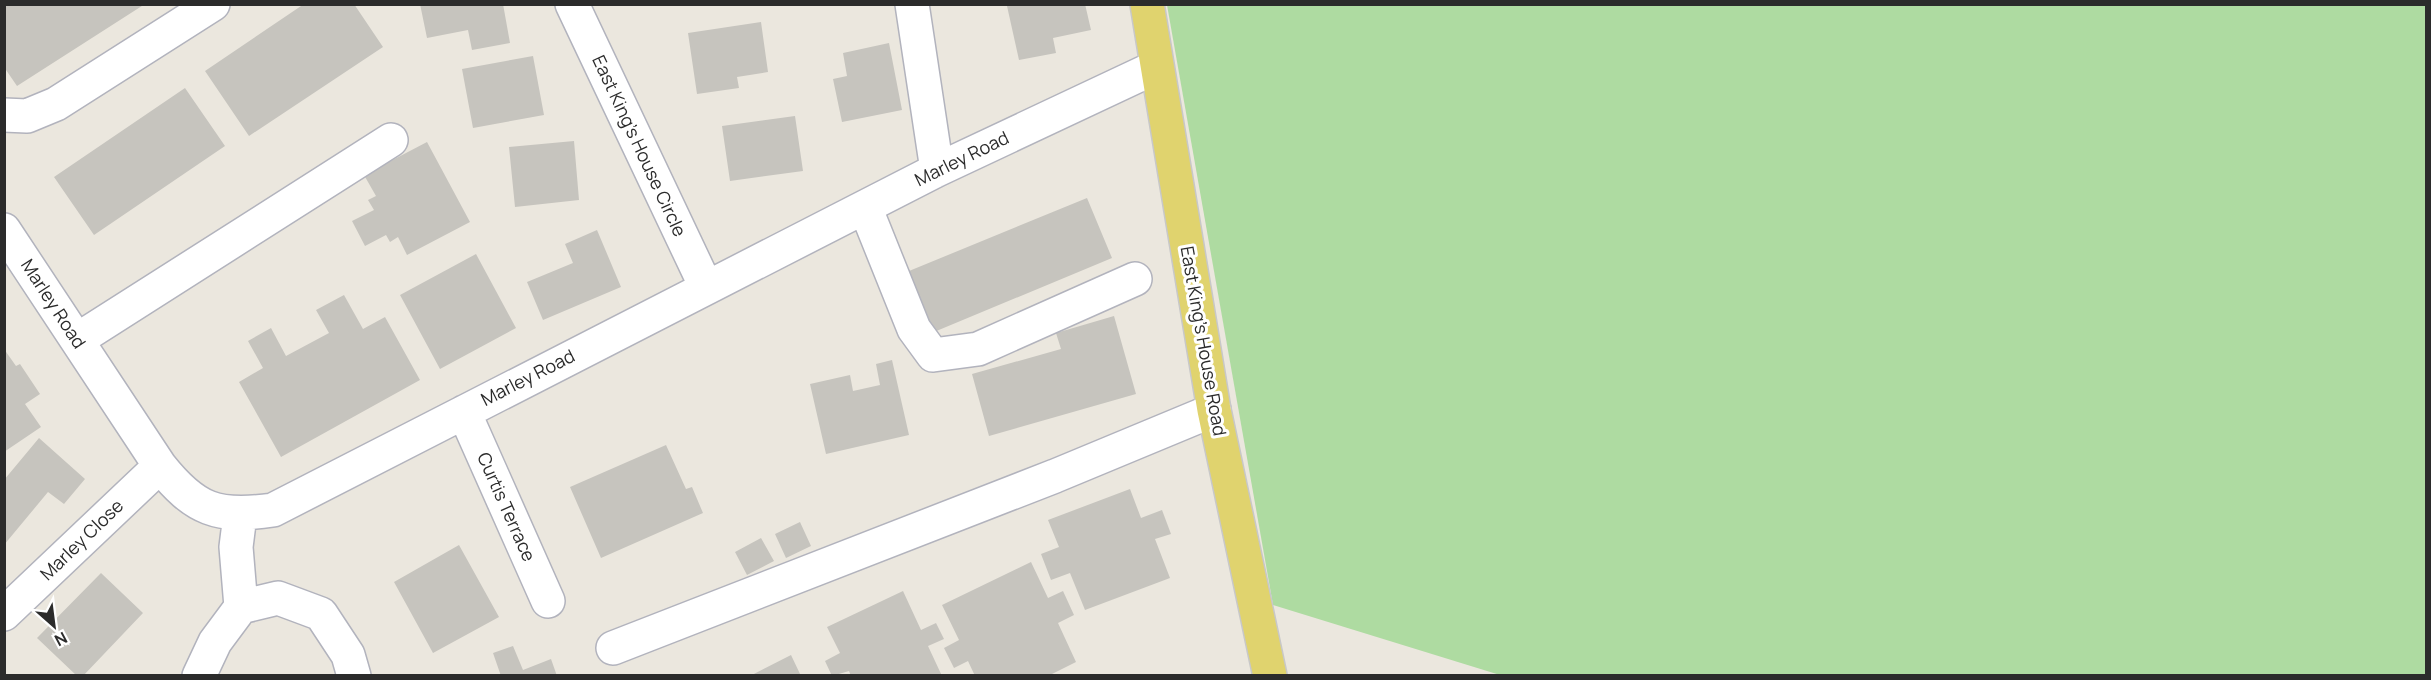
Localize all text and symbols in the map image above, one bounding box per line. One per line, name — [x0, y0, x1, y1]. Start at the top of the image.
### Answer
street label: East King's House Circle — [587, 51, 692, 240]
street label: Marley Road — [910, 125, 1013, 191]
street label: East King's House Road — [1175, 244, 1232, 438]
street label: Marley Road — [16, 254, 92, 353]
street label: Marley Road — [477, 343, 578, 411]
street label: Curtis Terrace — [472, 448, 542, 565]
street label: Marley Close — [35, 494, 128, 585]
north arrow — [24, 596, 84, 656]
text: N — [51, 627, 71, 652]

